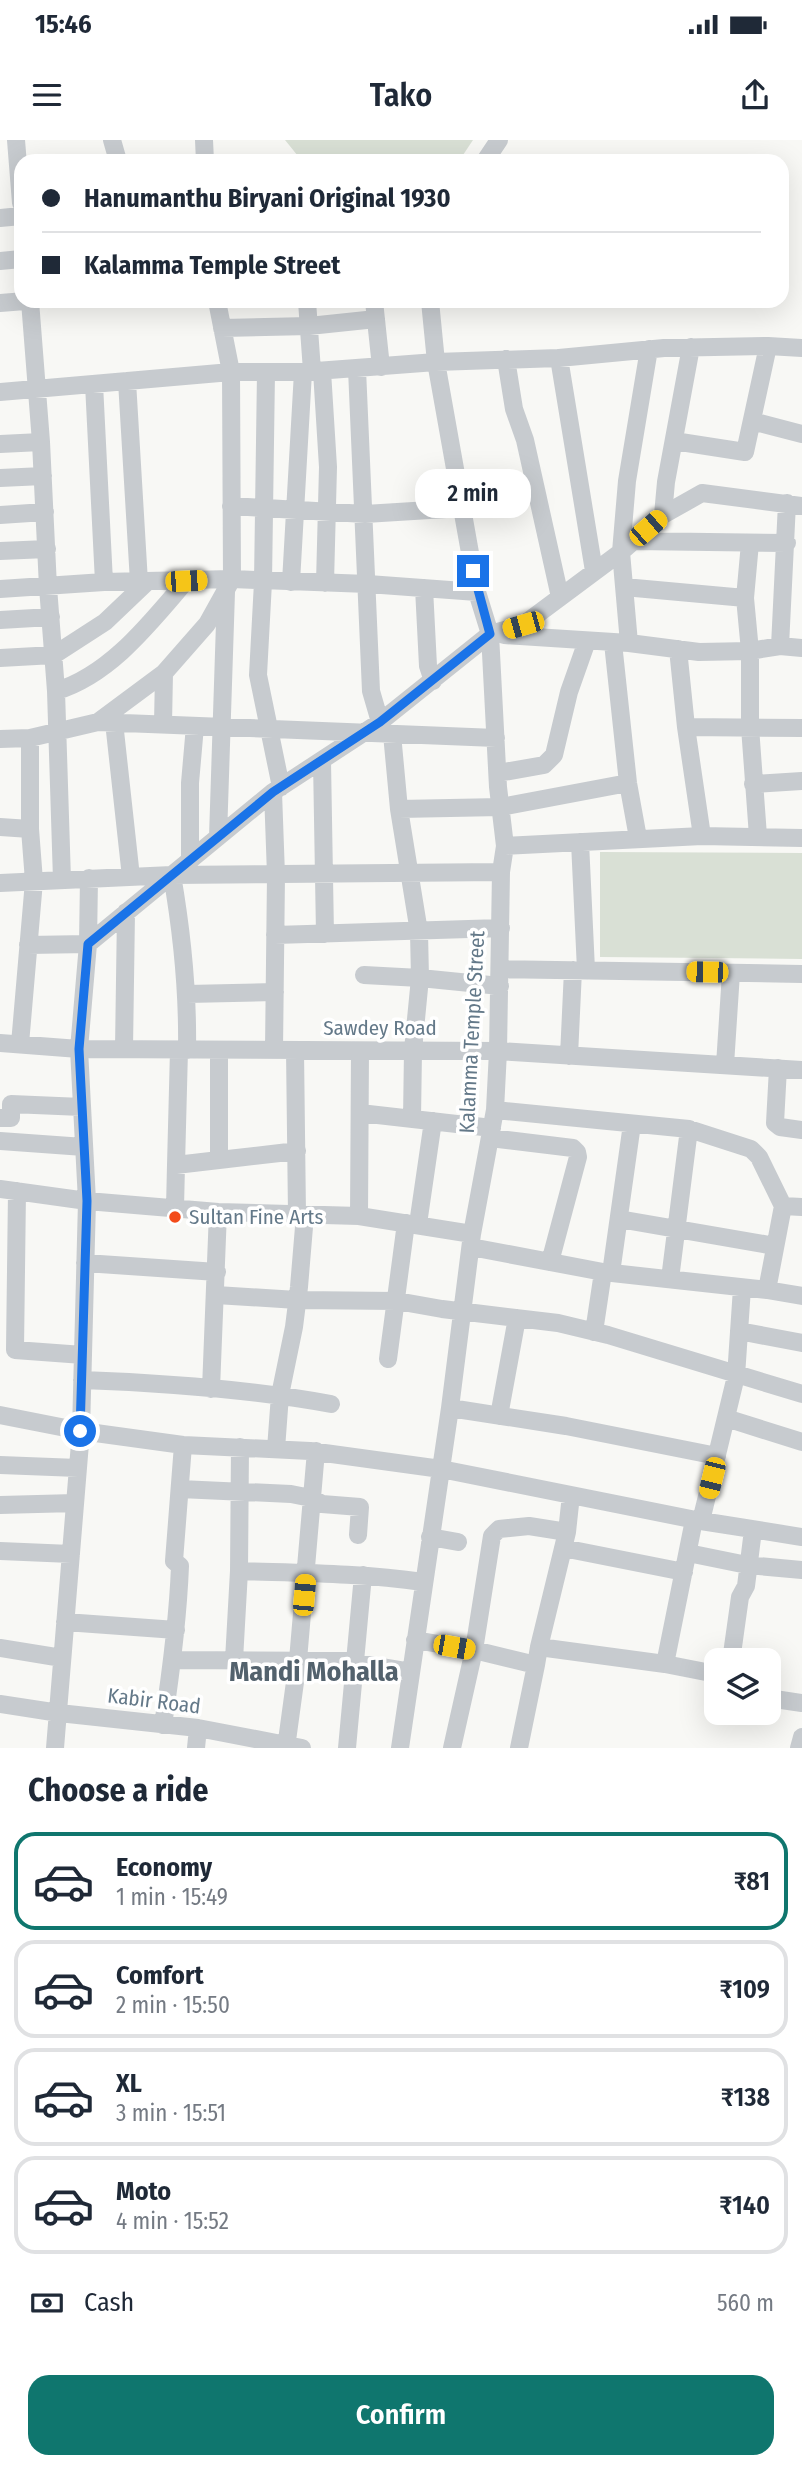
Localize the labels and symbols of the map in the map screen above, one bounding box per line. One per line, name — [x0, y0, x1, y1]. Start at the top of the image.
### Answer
callout: 2 min — [415, 470, 531, 518]
car — [626, 506, 671, 550]
route end — [457, 555, 489, 587]
car — [165, 570, 208, 592]
car — [500, 609, 547, 641]
street label: Kalamma Temple Street — [454, 930, 490, 1134]
car — [686, 961, 729, 983]
street label: Sawdey Road — [323, 1015, 437, 1041]
place label: Sultan Fine Arts — [189, 1204, 323, 1230]
marker: Sultan Fine Arts — [167, 1209, 183, 1225]
route start — [64, 1415, 96, 1447]
car — [697, 1455, 728, 1501]
car — [292, 1573, 317, 1617]
car — [432, 1633, 477, 1661]
district label: Mandi Mohalla — [229, 1655, 399, 1688]
street label: Kabir Road — [106, 1682, 202, 1720]

